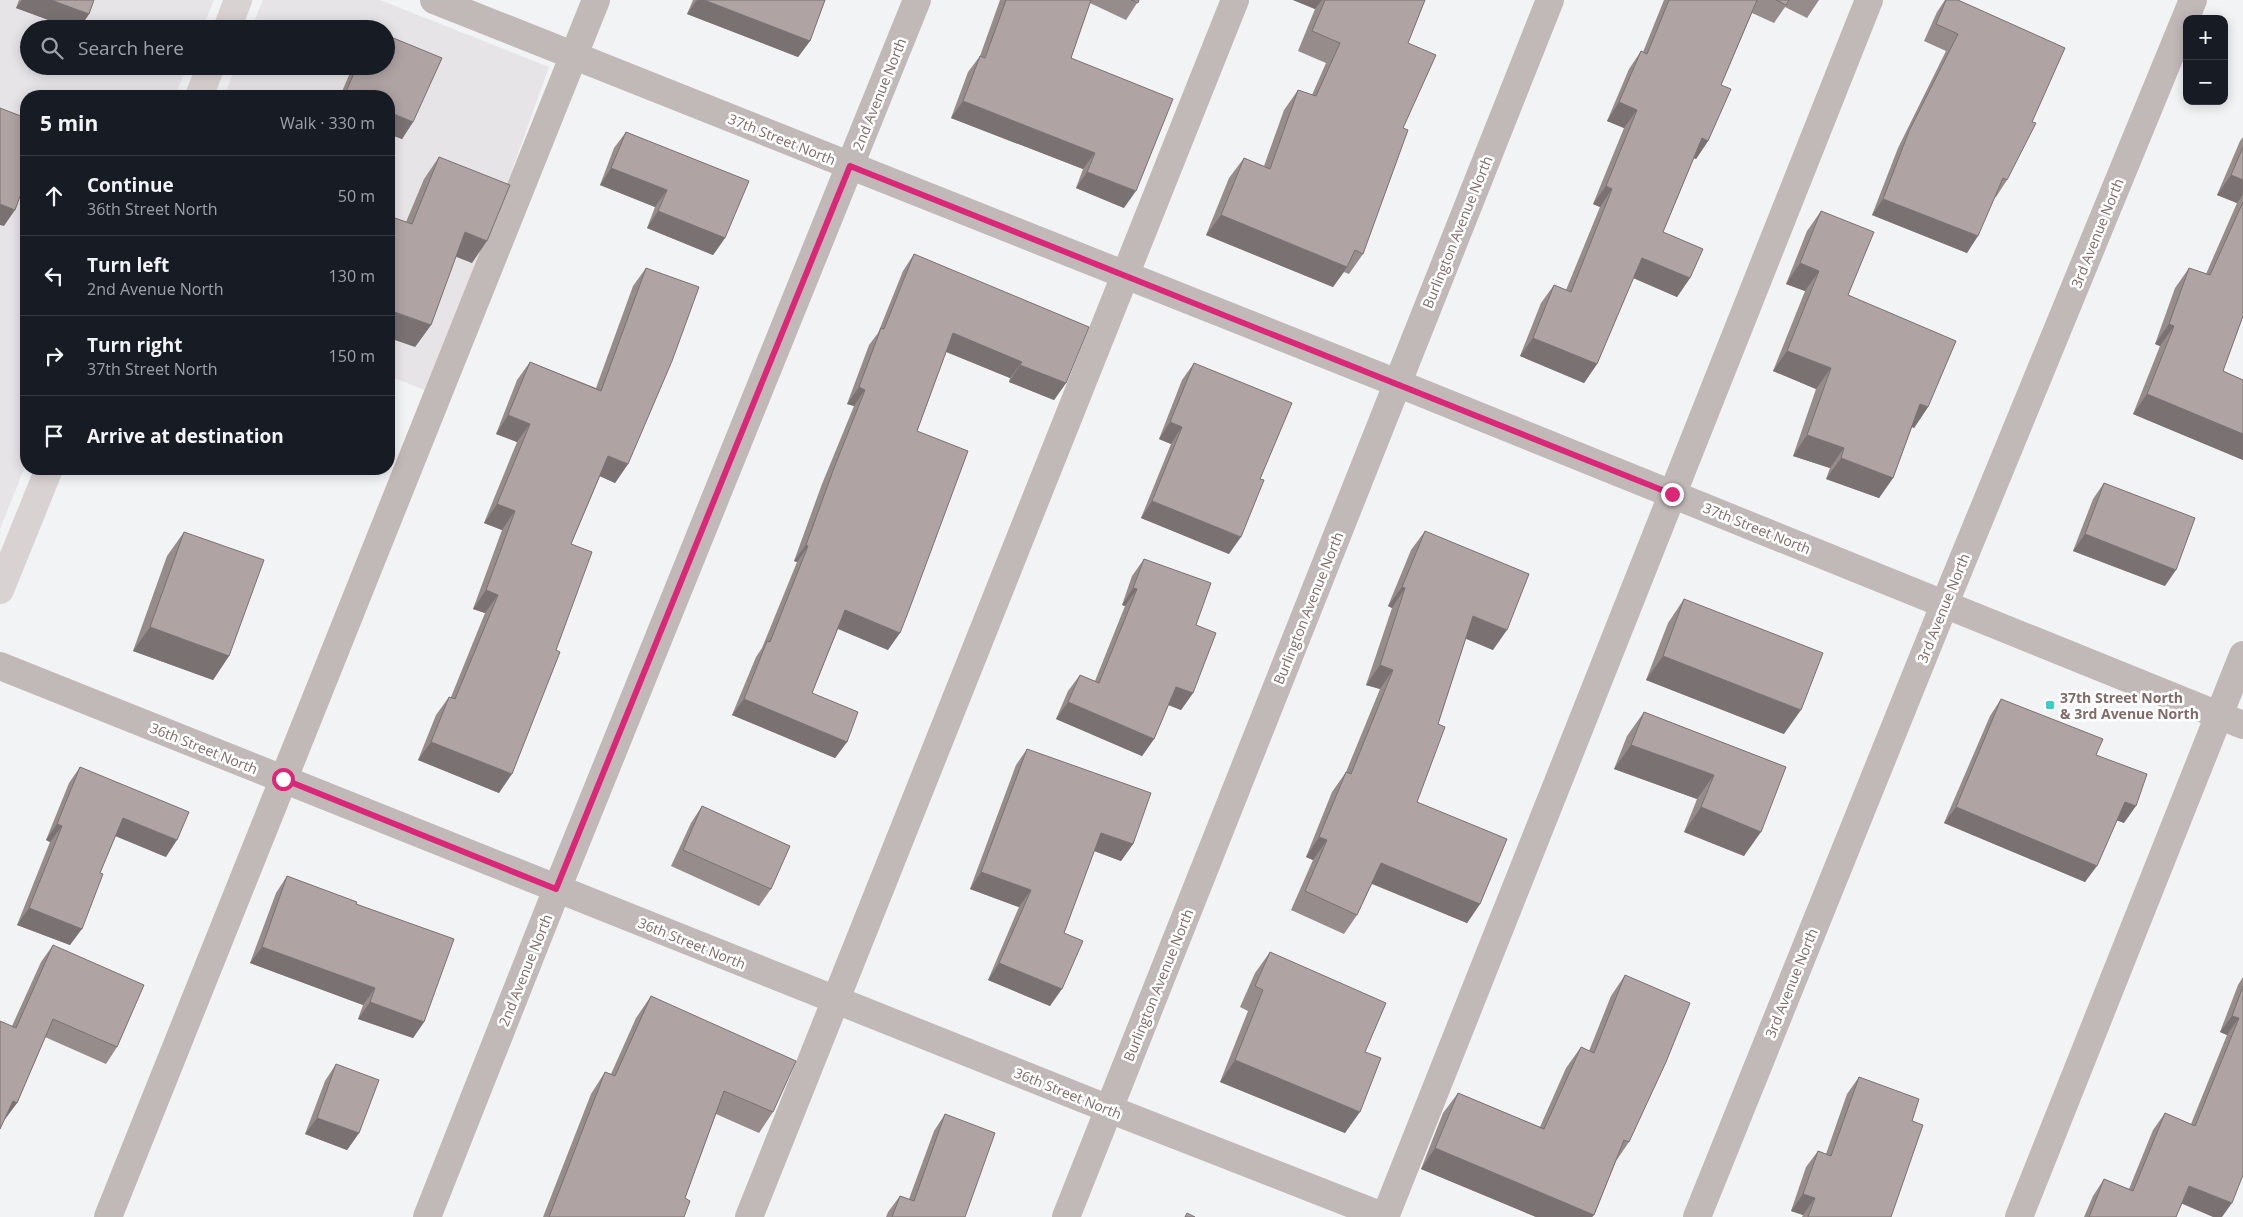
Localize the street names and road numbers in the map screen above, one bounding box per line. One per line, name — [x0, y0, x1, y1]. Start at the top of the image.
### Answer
street label: 2nd Avenue North — [848, 35, 910, 153]
street label: 37th Street North — [725, 109, 839, 169]
street label: Burlington Avenue North — [1418, 153, 1496, 311]
street label: 3rd Avenue North — [2066, 175, 2128, 291]
street label: 37th Street North — [1700, 498, 1814, 558]
street label: Burlington Avenue North — [1269, 529, 1347, 687]
street label: 3rd Avenue North — [1912, 550, 1974, 666]
street label: 36th Street North — [147, 718, 261, 778]
street label: Burlington Avenue North — [1119, 906, 1197, 1064]
street label: 2nd Avenue North — [494, 911, 556, 1029]
street label: 36th Street North — [635, 913, 749, 973]
street label: 3rd Avenue North — [1760, 925, 1822, 1041]
street label: 36th Street North — [1011, 1063, 1125, 1123]

